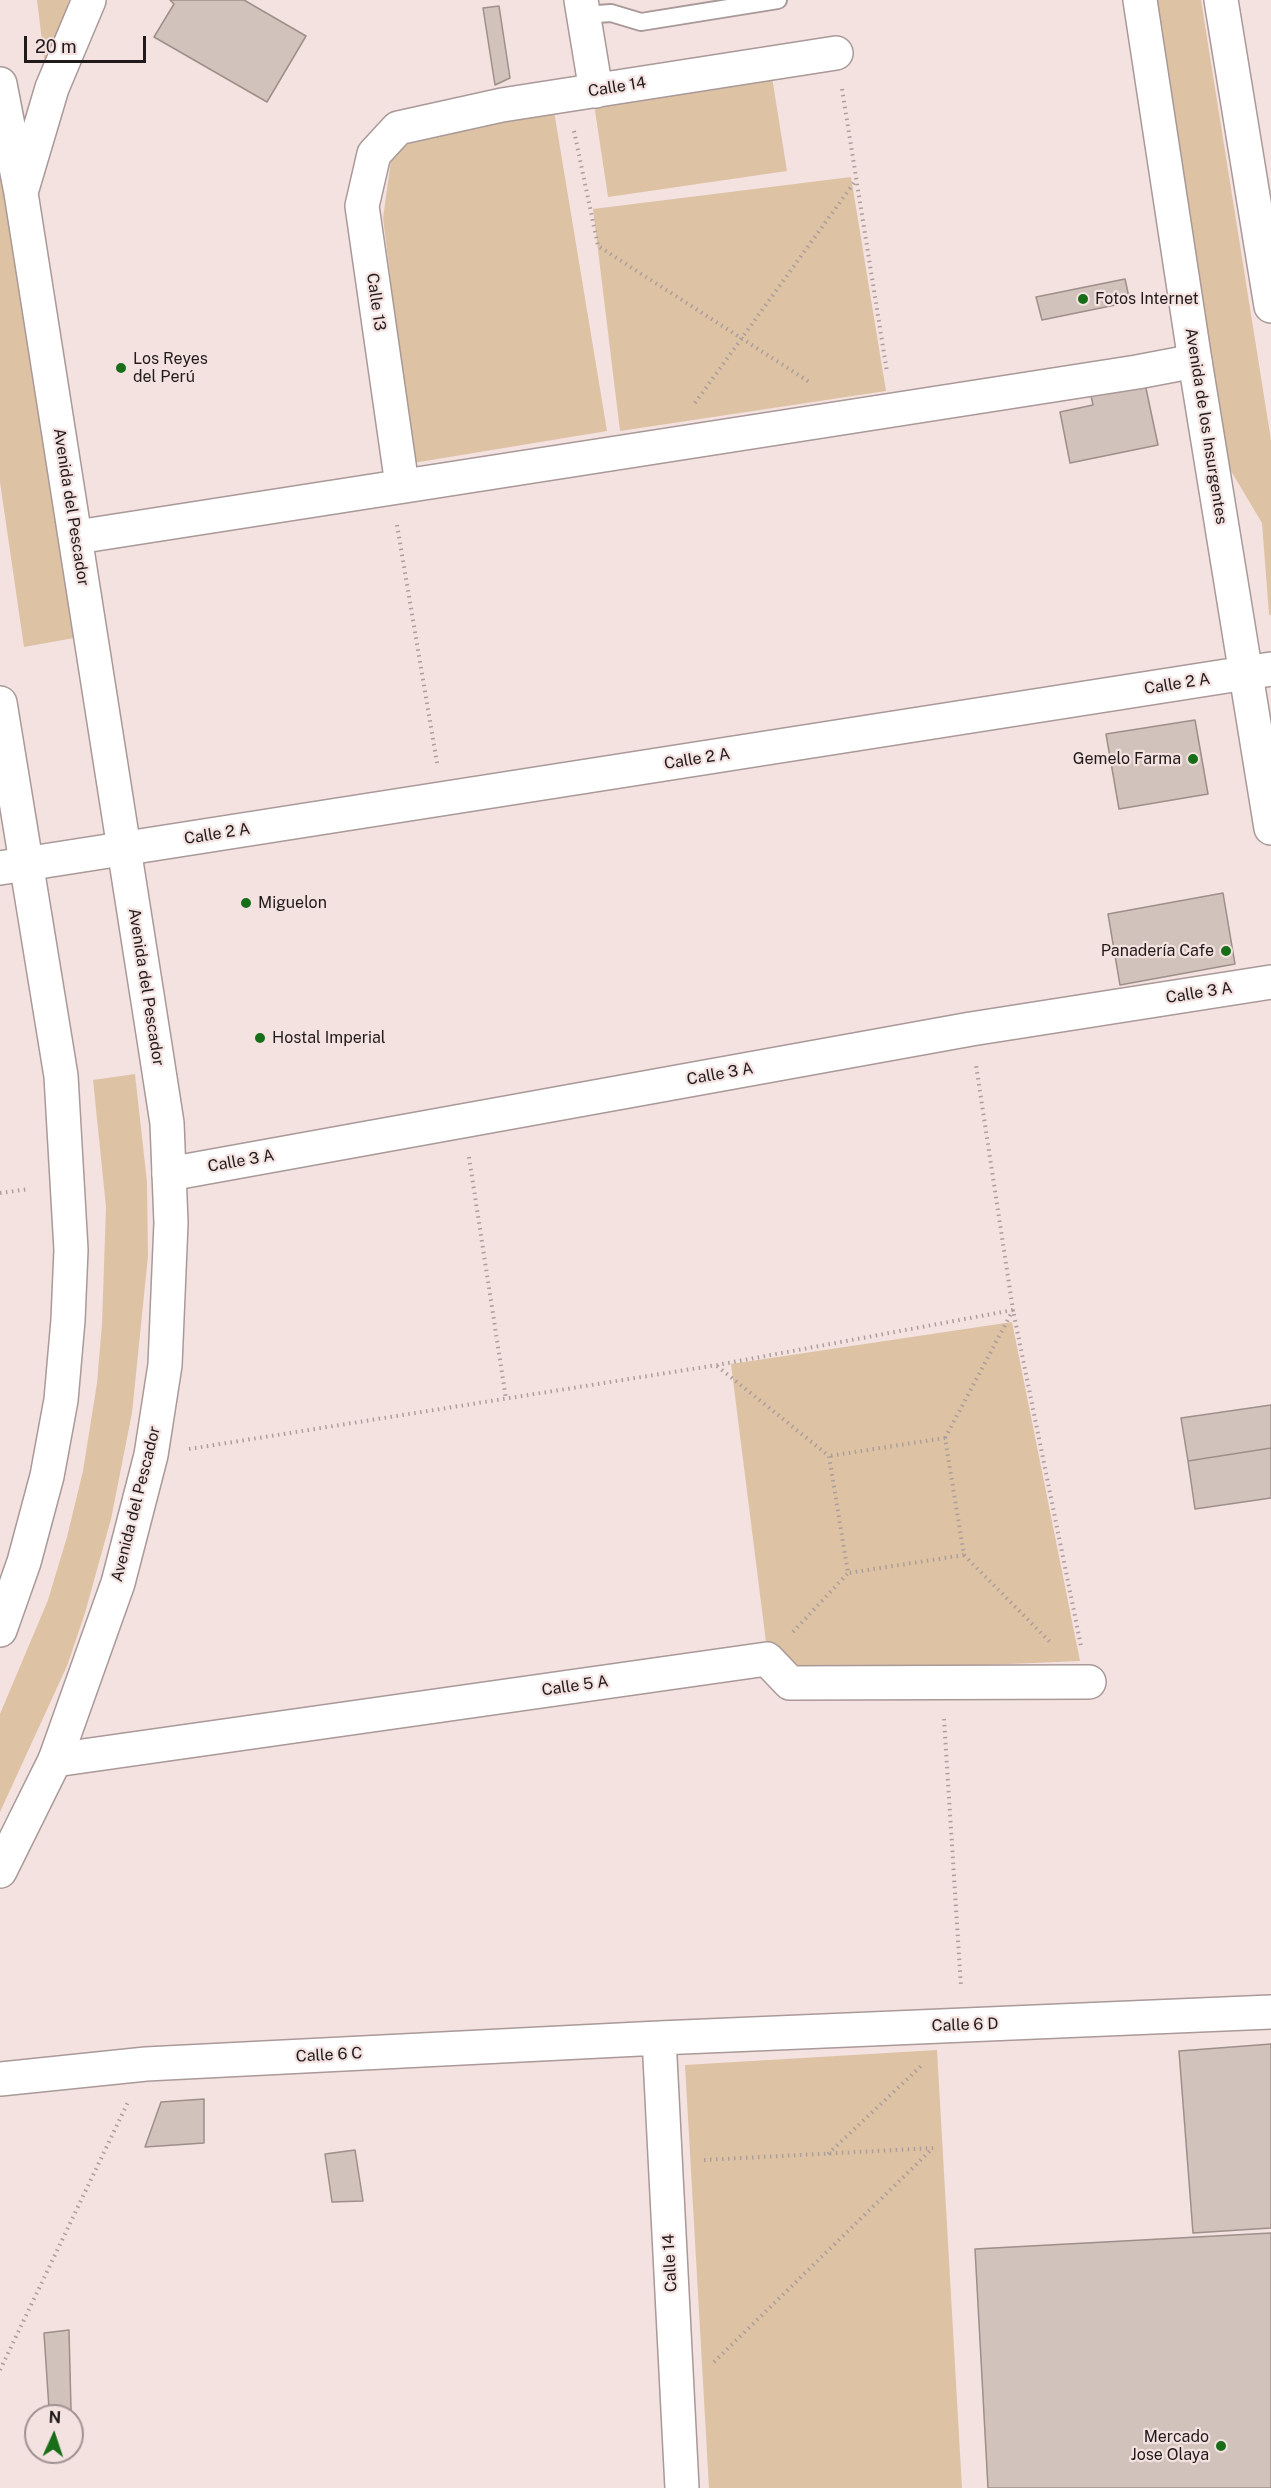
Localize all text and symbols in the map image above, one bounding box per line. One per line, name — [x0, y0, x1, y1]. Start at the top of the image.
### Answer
scale bar — [27, 24, 148, 62]
text: 20 m — [35, 36, 77, 57]
street label: Calle 14 — [587, 73, 647, 101]
street label: Calle 13 — [362, 272, 390, 332]
place label: Fotos Internet — [1095, 289, 1199, 309]
marker: Fotos Internet — [1076, 292, 1090, 306]
street label: Avenida de los Insurgentes — [1181, 326, 1231, 526]
place label: Los Reyes del Perú — [133, 349, 208, 387]
marker: Los Reyes del Perú — [114, 361, 128, 375]
street label: Avenida del Pescador — [49, 427, 93, 587]
street label: Calle 2 A — [1143, 669, 1211, 699]
street label: Calle 2 A — [663, 744, 731, 774]
place label: Gemelo Farma — [1073, 749, 1181, 769]
marker: Gemelo Farma — [1186, 752, 1200, 766]
street label: Calle 2 A — [183, 819, 251, 849]
place label: Miguelon — [258, 893, 327, 913]
marker: Miguelon — [239, 896, 253, 910]
street label: Avenida del Pescador — [124, 907, 168, 1067]
place label: Panadería Cafe — [1101, 941, 1214, 961]
marker: Panadería Cafe — [1219, 944, 1233, 958]
street label: Calle 3 A — [1164, 978, 1234, 1008]
place label: Hostal Imperial — [272, 1028, 386, 1048]
marker: Hostal Imperial — [253, 1031, 267, 1045]
street label: Calle 3 A — [685, 1059, 755, 1089]
street label: Calle 3 A — [206, 1146, 276, 1176]
street label: Avenida del Pescador — [107, 1424, 165, 1584]
street label: Calle 5 A — [540, 1672, 610, 1700]
street label: Calle 6 D — [931, 2014, 999, 2036]
street label: Calle 6 C — [295, 2044, 363, 2066]
street label: Calle 14 — [659, 2233, 681, 2293]
north arrow — [24, 2404, 84, 2464]
text: N — [48, 2408, 62, 2427]
place label: Mercado Jose Olaya — [1131, 2427, 1209, 2465]
marker: Mercado Jose Olaya — [1214, 2439, 1228, 2453]

